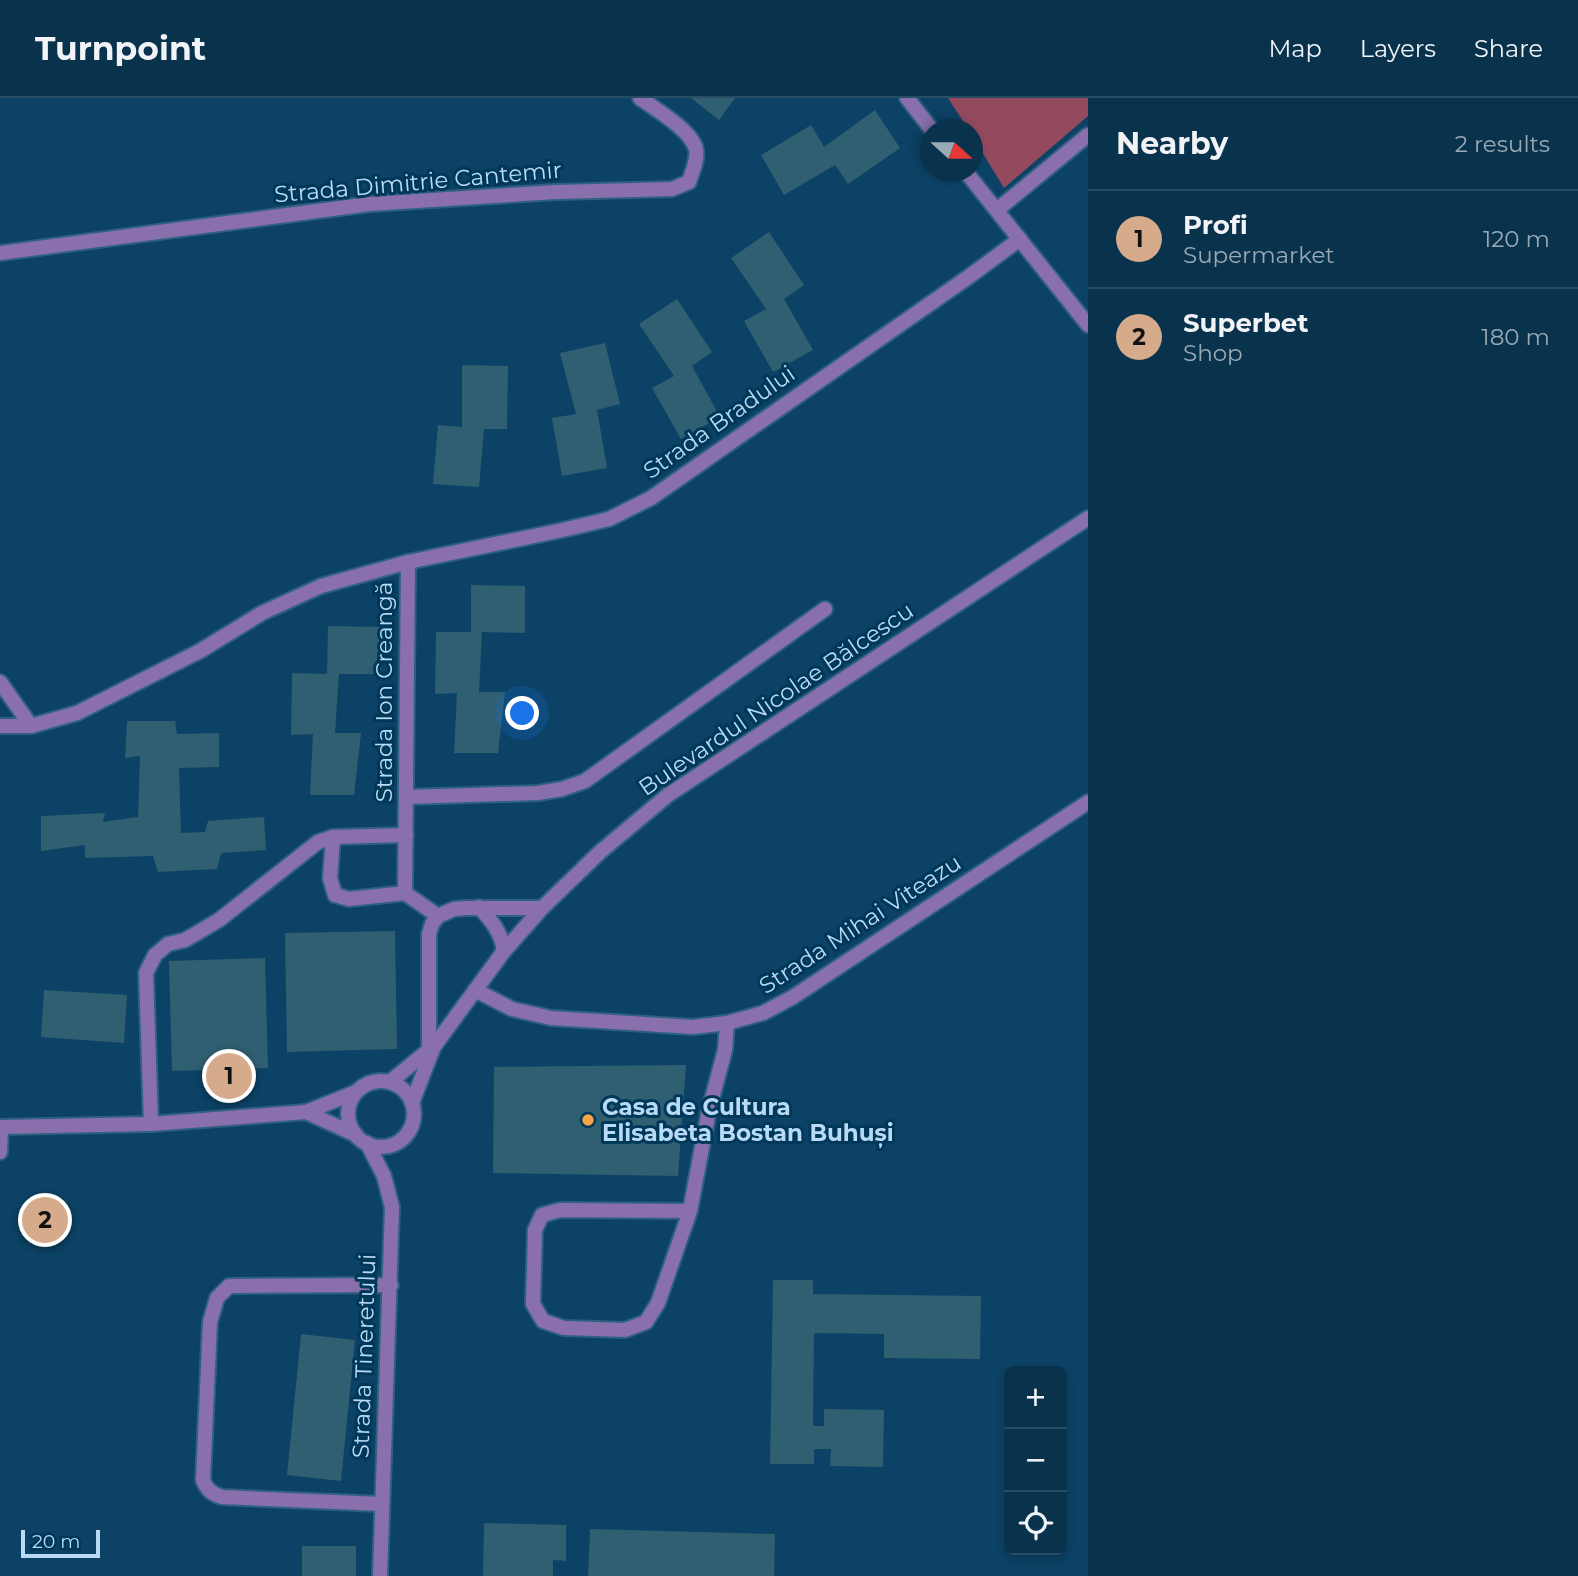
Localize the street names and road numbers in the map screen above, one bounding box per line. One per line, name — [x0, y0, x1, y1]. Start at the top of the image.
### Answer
street label: Strada Dimitrie Cantemir — [273, 155, 563, 209]
street label: Strada Bradului — [638, 359, 800, 485]
street label: Strada Ion Creangă — [370, 582, 398, 802]
street label: Bulevardul Nicolae Bălcescu — [633, 596, 919, 802]
street label: Strada Mihai Viteazu — [754, 848, 966, 1000]
street label: Strada Tineretului — [346, 1253, 382, 1459]

